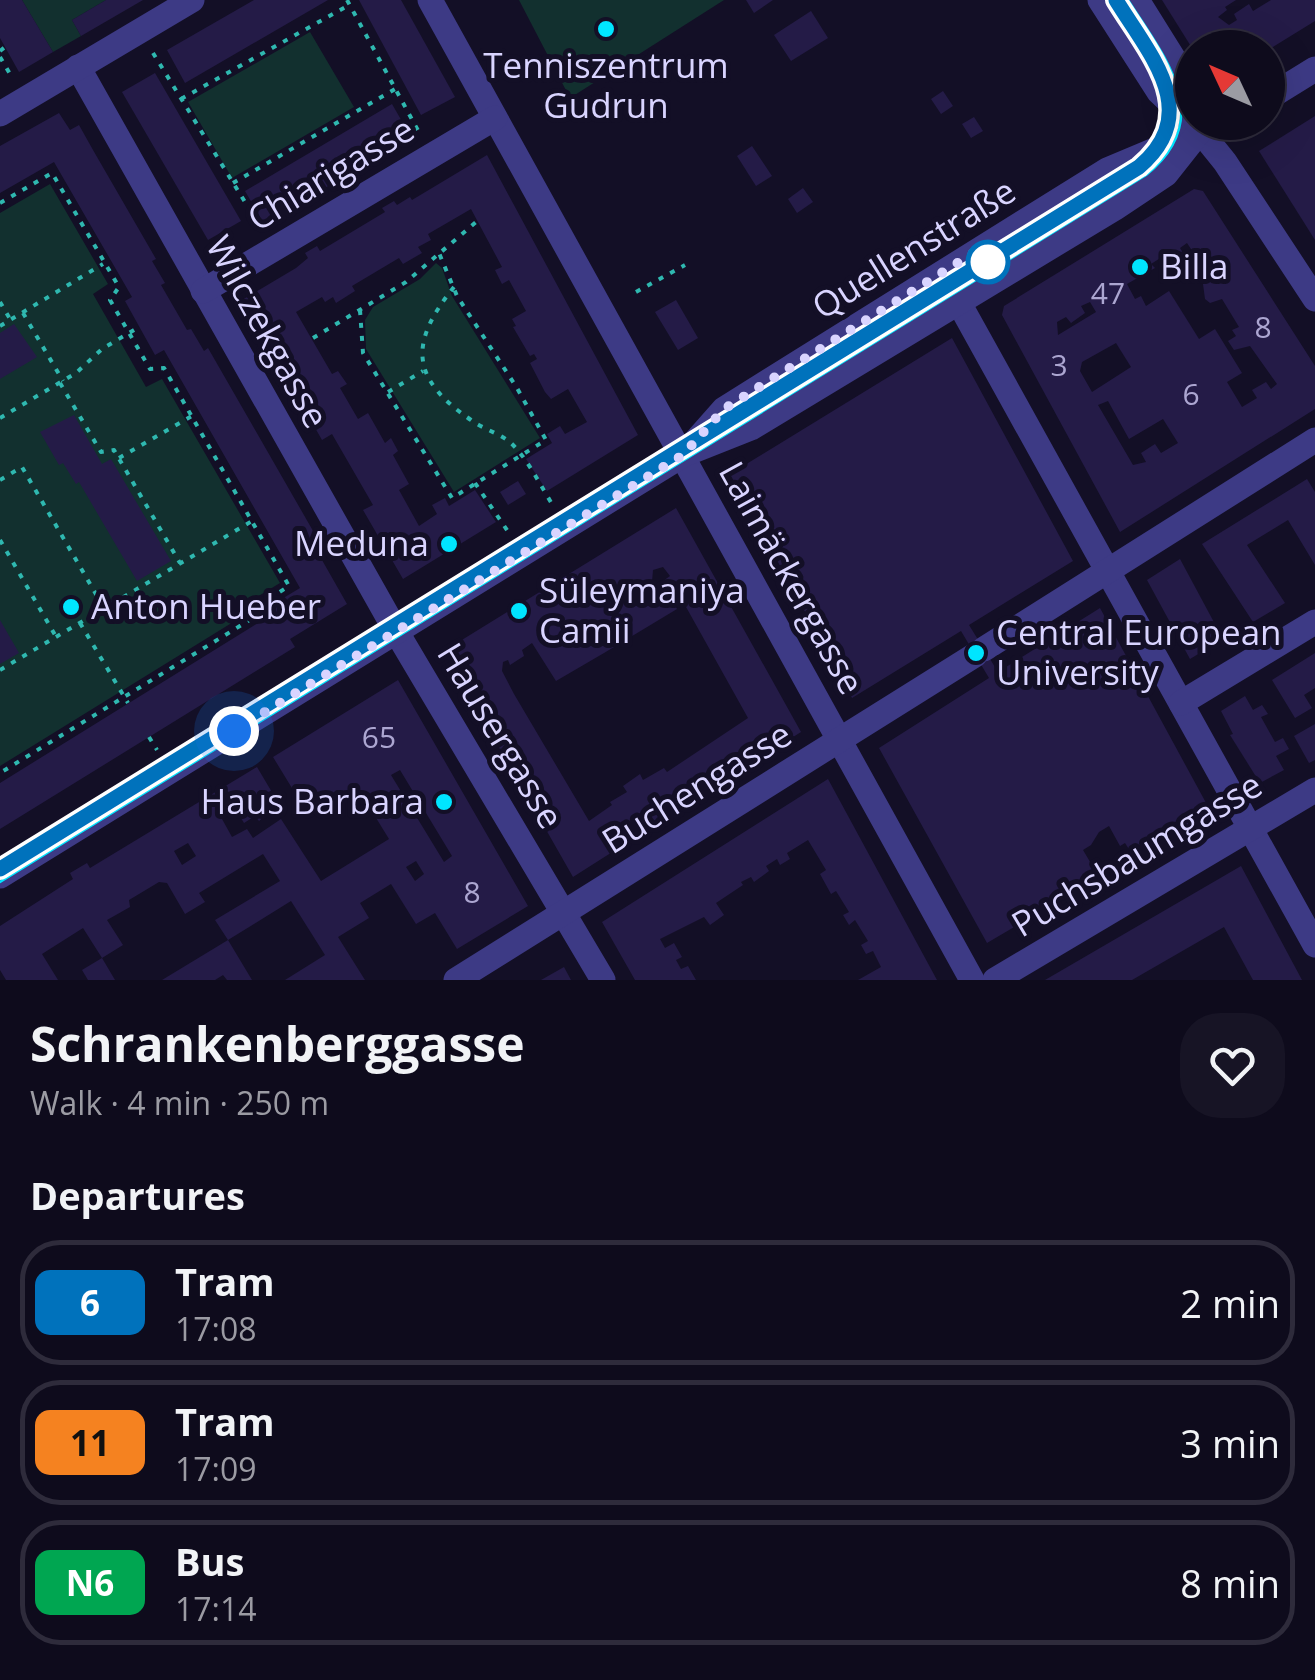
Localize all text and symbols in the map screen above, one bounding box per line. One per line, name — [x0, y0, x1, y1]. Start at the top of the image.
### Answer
marker: Tenniszentrum Gudrun — [595, 18, 617, 40]
north arrow — [1175, 30, 1285, 140]
map controls — [1175, 30, 1285, 140]
place label: Tenniszentrum Gudrun — [483, 41, 729, 128]
street label: Chiarigasse — [238, 105, 422, 241]
street label: Quellenstraße — [803, 166, 1024, 329]
street label: Wilczekgasse — [196, 227, 340, 436]
unlabelled marker — [967, 241, 1009, 283]
place label: Billa — [1160, 242, 1229, 289]
marker: Billa — [1129, 256, 1151, 278]
house number: 47 — [1091, 272, 1125, 313]
house number: 8 — [1254, 306, 1272, 347]
house number: 3 — [1050, 344, 1068, 385]
house number: 6 — [1182, 373, 1200, 414]
street label: Laimäckergasse — [709, 453, 876, 702]
place label: Meduna — [294, 519, 429, 566]
marker: Meduna — [438, 533, 460, 555]
place label: Süleymaniya Camii — [539, 566, 745, 653]
place label: Anton Hueber — [91, 582, 321, 629]
marker: Anton Hueber — [60, 596, 82, 618]
marker: Süleymaniya Camii — [508, 600, 530, 622]
place label: Central European University — [996, 608, 1282, 695]
street label: Hausergasse — [427, 634, 575, 837]
marker: Central European University — [965, 642, 987, 664]
your location — [209, 706, 259, 756]
street label: Buchengasse — [593, 710, 800, 864]
house number: 65 — [362, 716, 396, 757]
street label: Puchsbaumgasse — [1003, 761, 1270, 947]
place label: Haus Barbara — [201, 777, 424, 824]
marker: Haus Barbara — [433, 791, 455, 813]
house number: 8 — [463, 871, 481, 912]
text: Schrankenberggasse — [30, 1011, 525, 1076]
button: heart — [1180, 1013, 1285, 1118]
text: Walk · 4 min · 250 m — [30, 1081, 329, 1124]
text: Departures — [30, 1169, 245, 1221]
text: Tram — [175, 1255, 275, 1307]
text: 2 min — [1180, 1277, 1280, 1329]
text: 6 — [80, 1279, 100, 1326]
text: 17:08 — [175, 1307, 257, 1350]
text: Tram — [175, 1395, 275, 1447]
text: 3 min — [1180, 1417, 1280, 1469]
text: 11 — [70, 1419, 110, 1466]
text: 17:09 — [175, 1447, 257, 1490]
text: Bus — [175, 1535, 244, 1587]
text: 8 min — [1180, 1557, 1280, 1609]
text: N6 — [66, 1559, 114, 1606]
text: 17:14 — [175, 1587, 257, 1630]

